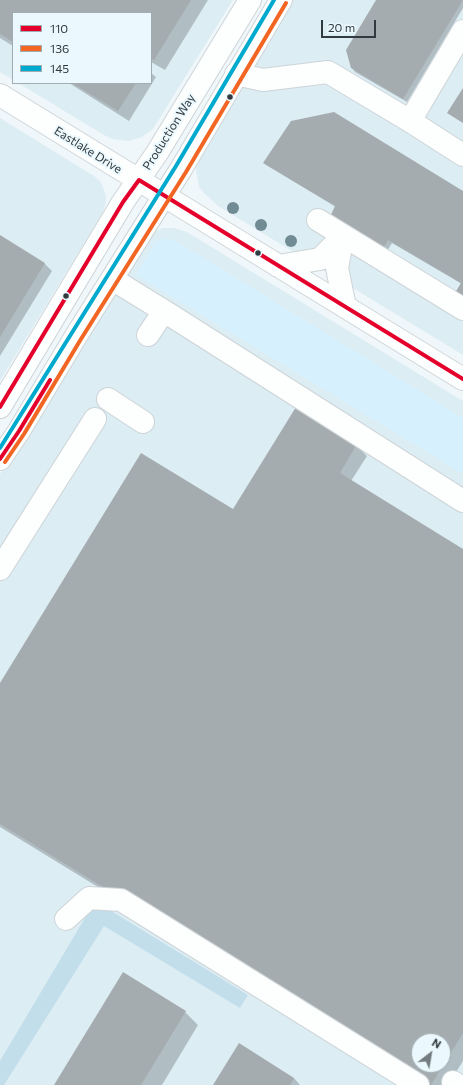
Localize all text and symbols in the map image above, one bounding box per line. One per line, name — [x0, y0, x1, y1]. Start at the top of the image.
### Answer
legend — [12, 12, 152, 84]
scale bar — [323, 12, 378, 38]
text: 20 m — [328, 20, 355, 34]
text: 110 — [50, 21, 68, 35]
text: 136 — [50, 41, 69, 55]
text: 145 — [50, 61, 69, 75]
street label: Production Way — [140, 91, 198, 173]
unlabelled marker — [225, 92, 235, 102]
street label: Eastlake Drive — [52, 124, 124, 176]
unlabelled marker — [253, 248, 263, 258]
unlabelled marker — [61, 291, 71, 301]
north arrow — [411, 1033, 451, 1073]
text: N — [430, 1035, 444, 1051]

